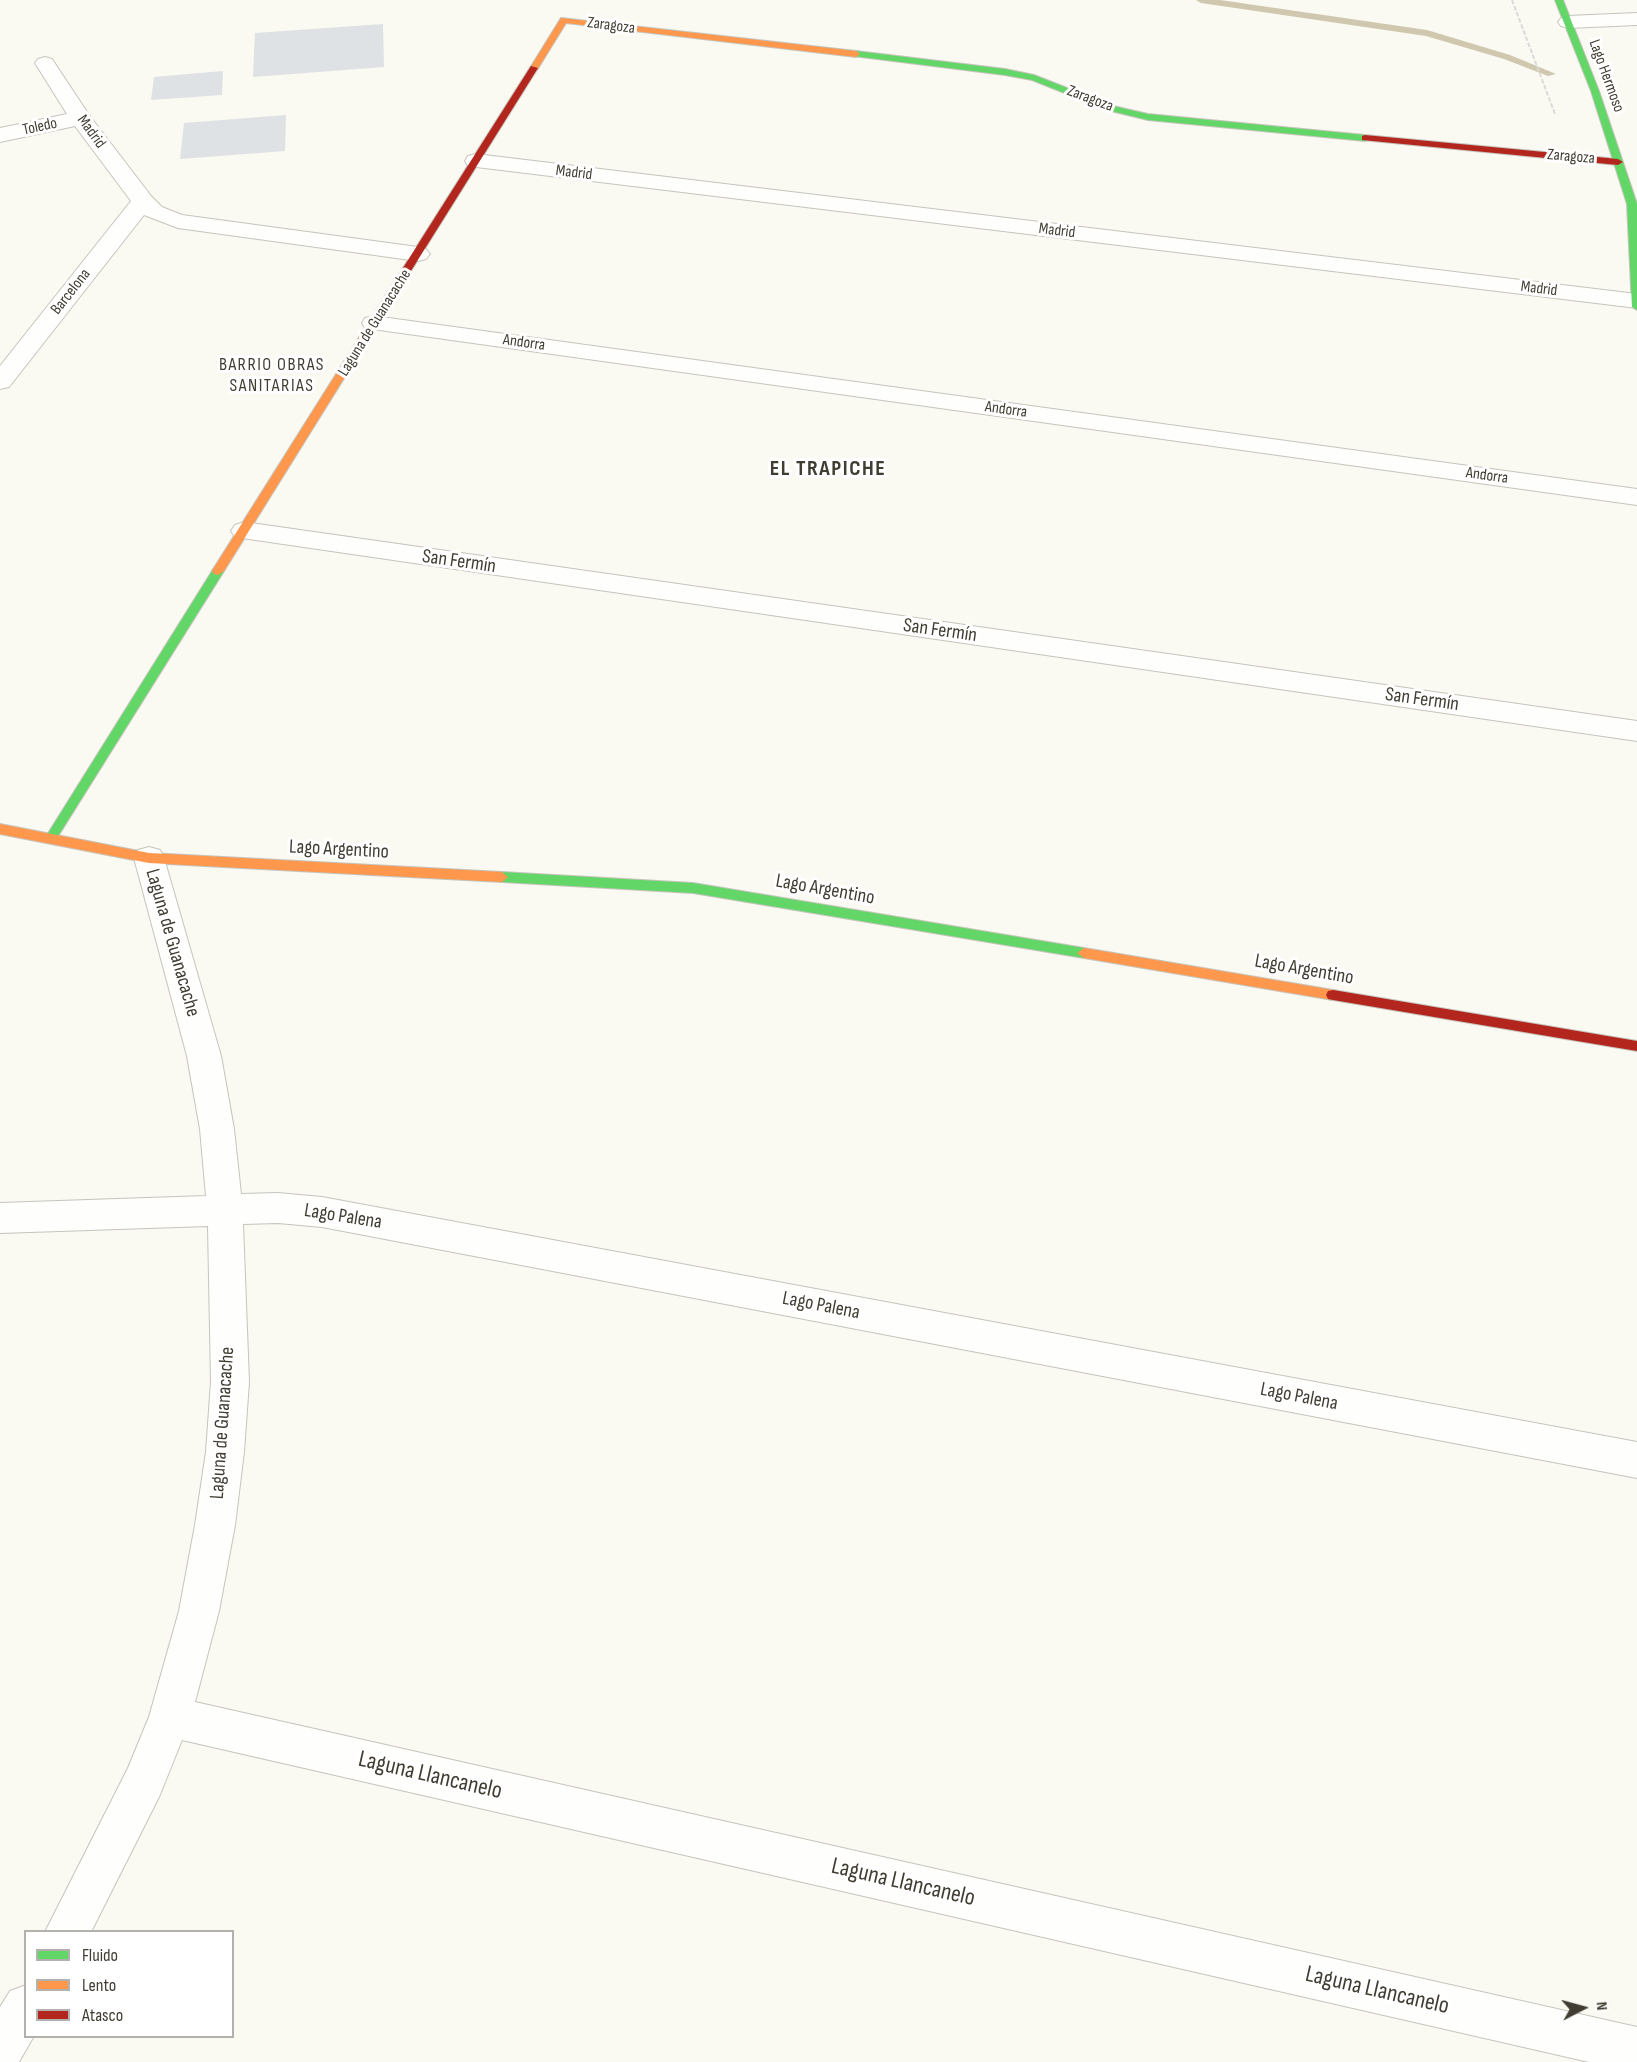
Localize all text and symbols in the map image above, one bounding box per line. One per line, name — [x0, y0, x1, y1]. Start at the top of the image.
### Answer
street label: Zaragoza — [586, 14, 636, 38]
street label: Lago Hermoso — [1584, 37, 1628, 115]
street label: Zaragoza — [1064, 81, 1116, 117]
street label: Madrid — [72, 112, 110, 152]
street label: Toledo — [21, 114, 59, 140]
street label: Zaragoza — [1546, 145, 1596, 169]
street label: Madrid — [555, 161, 593, 185]
street label: Madrid — [1038, 219, 1076, 243]
street label: Barcelona — [47, 265, 95, 319]
street label: Laguna de Guanacache — [334, 266, 416, 380]
street label: Madrid — [1520, 277, 1558, 301]
street label: Andorra — [502, 331, 546, 355]
district label: BARRIO OBRAS SANITARIAS — [219, 354, 325, 397]
street label: Andorra — [984, 398, 1028, 422]
district label: EL TRAPICHE — [770, 456, 886, 482]
street label: Andorra — [1465, 464, 1509, 488]
street label: San Fermín — [421, 545, 497, 579]
street label: San Fermín — [902, 614, 978, 648]
street label: San Fermín — [1384, 683, 1460, 717]
street label: Lago Argentino — [288, 835, 390, 865]
street label: Laguna de Guanacache — [139, 866, 205, 1020]
street label: Lago Argentino — [774, 870, 876, 910]
street label: Lago Argentino — [1253, 950, 1355, 990]
street label: Lago Palena — [302, 1199, 384, 1235]
street label: Lago Palena — [780, 1287, 862, 1325]
street label: Laguna de Guanacache — [206, 1346, 240, 1500]
street label: Lago Palena — [1258, 1378, 1340, 1416]
street label: Laguna Llancanelo — [355, 1745, 505, 1807]
street label: Laguna Llancanelo — [828, 1852, 978, 1914]
legend — [24, 1930, 234, 2038]
text: Fluido — [82, 1945, 118, 1966]
street label: Laguna Llancanelo — [1302, 1960, 1452, 2022]
text: Lento — [82, 1975, 116, 1996]
north arrow — [1553, 1978, 1613, 2038]
text: N — [1592, 2001, 1611, 2011]
text: Atasco — [82, 2005, 123, 2026]

